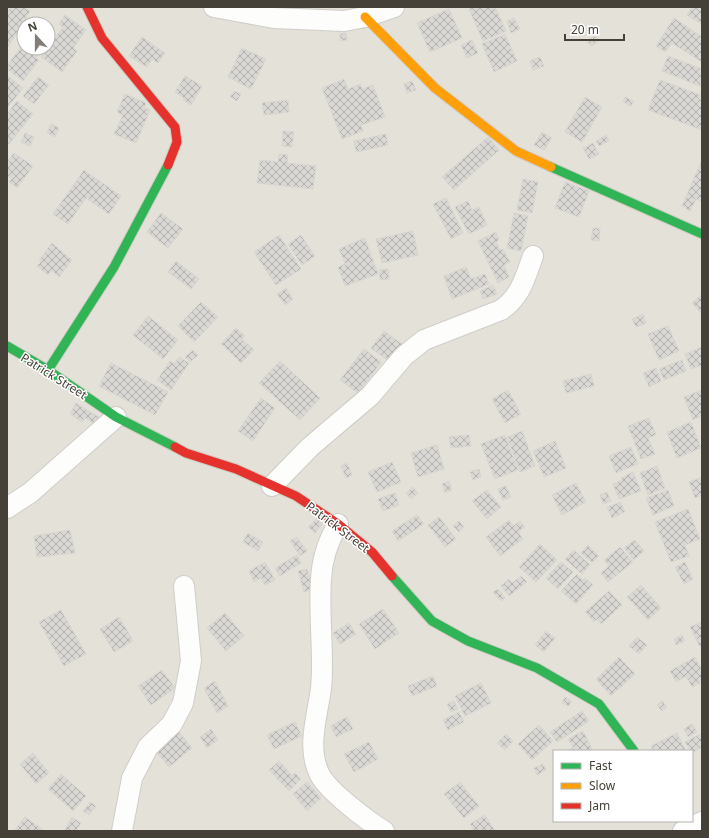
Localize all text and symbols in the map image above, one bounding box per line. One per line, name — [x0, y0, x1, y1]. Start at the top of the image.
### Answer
north arrow — [16, 16, 56, 56]
scale bar — [565, 16, 624, 42]
text: N — [25, 18, 39, 35]
text: 20 m — [571, 21, 599, 38]
street label: Patrick Street — [18, 349, 91, 403]
street label: Patrick Street — [303, 498, 374, 557]
legend — [553, 750, 693, 822]
text: Fast — [589, 757, 613, 774]
text: Slow — [589, 777, 616, 794]
text: Jam — [588, 797, 610, 814]

